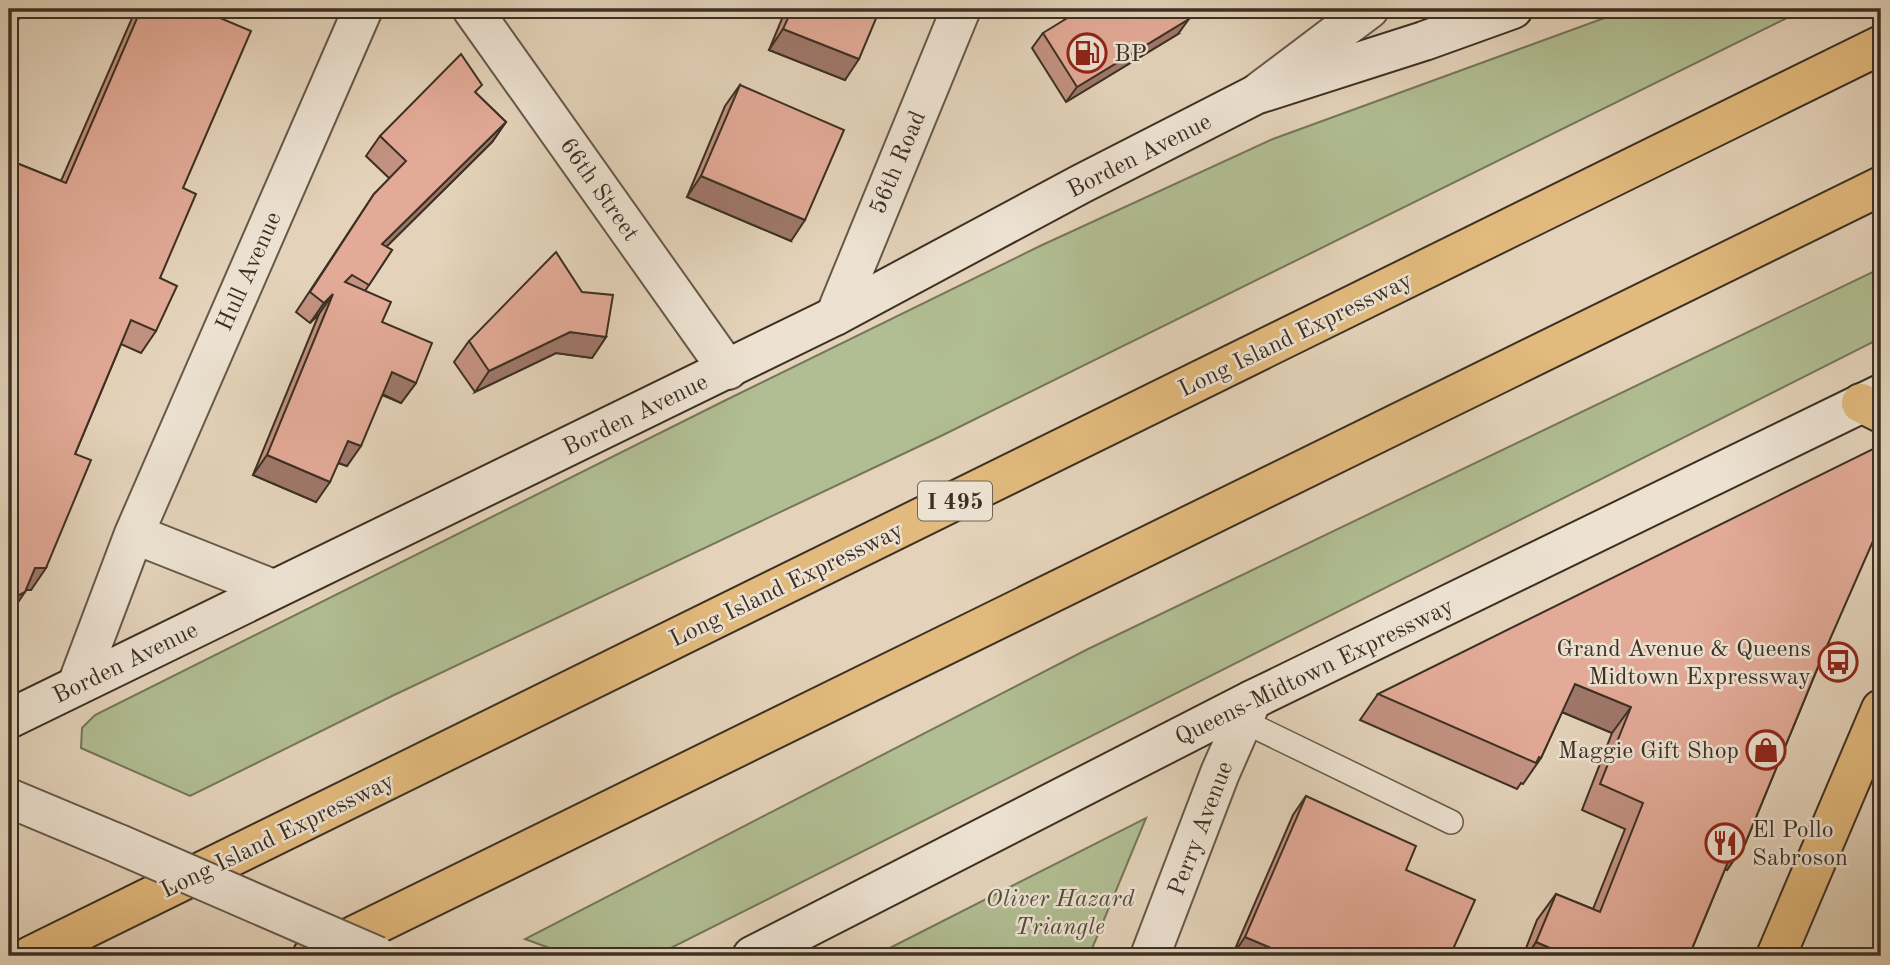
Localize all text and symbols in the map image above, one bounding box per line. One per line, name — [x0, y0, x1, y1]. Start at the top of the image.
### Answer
fuel station icon: BP — [1066, 32, 1108, 74]
place label: BP — [1114, 43, 1147, 67]
street label: 56th Road — [866, 108, 931, 218]
street label: Borden Avenue — [1064, 110, 1216, 203]
street label: 66th Street — [554, 134, 642, 246]
street label: Hull Avenue — [213, 209, 287, 335]
street label: Long Island Expressway — [1175, 269, 1417, 403]
street label: Borden Avenue — [560, 370, 712, 461]
road number: I 495 — [918, 481, 992, 520]
street label: Long Island Expressway — [666, 519, 908, 653]
street label: Queens-Midtown Expressway — [1172, 595, 1458, 751]
street label: Borden Avenue — [50, 618, 202, 709]
place label: Grand Avenue & Queens Midtown Expressway — [1556, 638, 1811, 690]
bus stop icon: Grand Avenue & Queens Midtown Expressway — [1817, 641, 1859, 683]
shop icon: Maggie Gift Shop — [1745, 729, 1787, 771]
place label: Maggie Gift Shop — [1558, 740, 1739, 764]
street label: Perry Avenue — [1165, 758, 1238, 899]
street label: Long Island Expressway — [157, 770, 399, 904]
place label: El Pollo Sabroson — [1752, 819, 1848, 871]
restaurant icon: El Pollo Sabroson — [1704, 822, 1746, 864]
park label: Oliver Hazard Triangle — [986, 888, 1135, 940]

